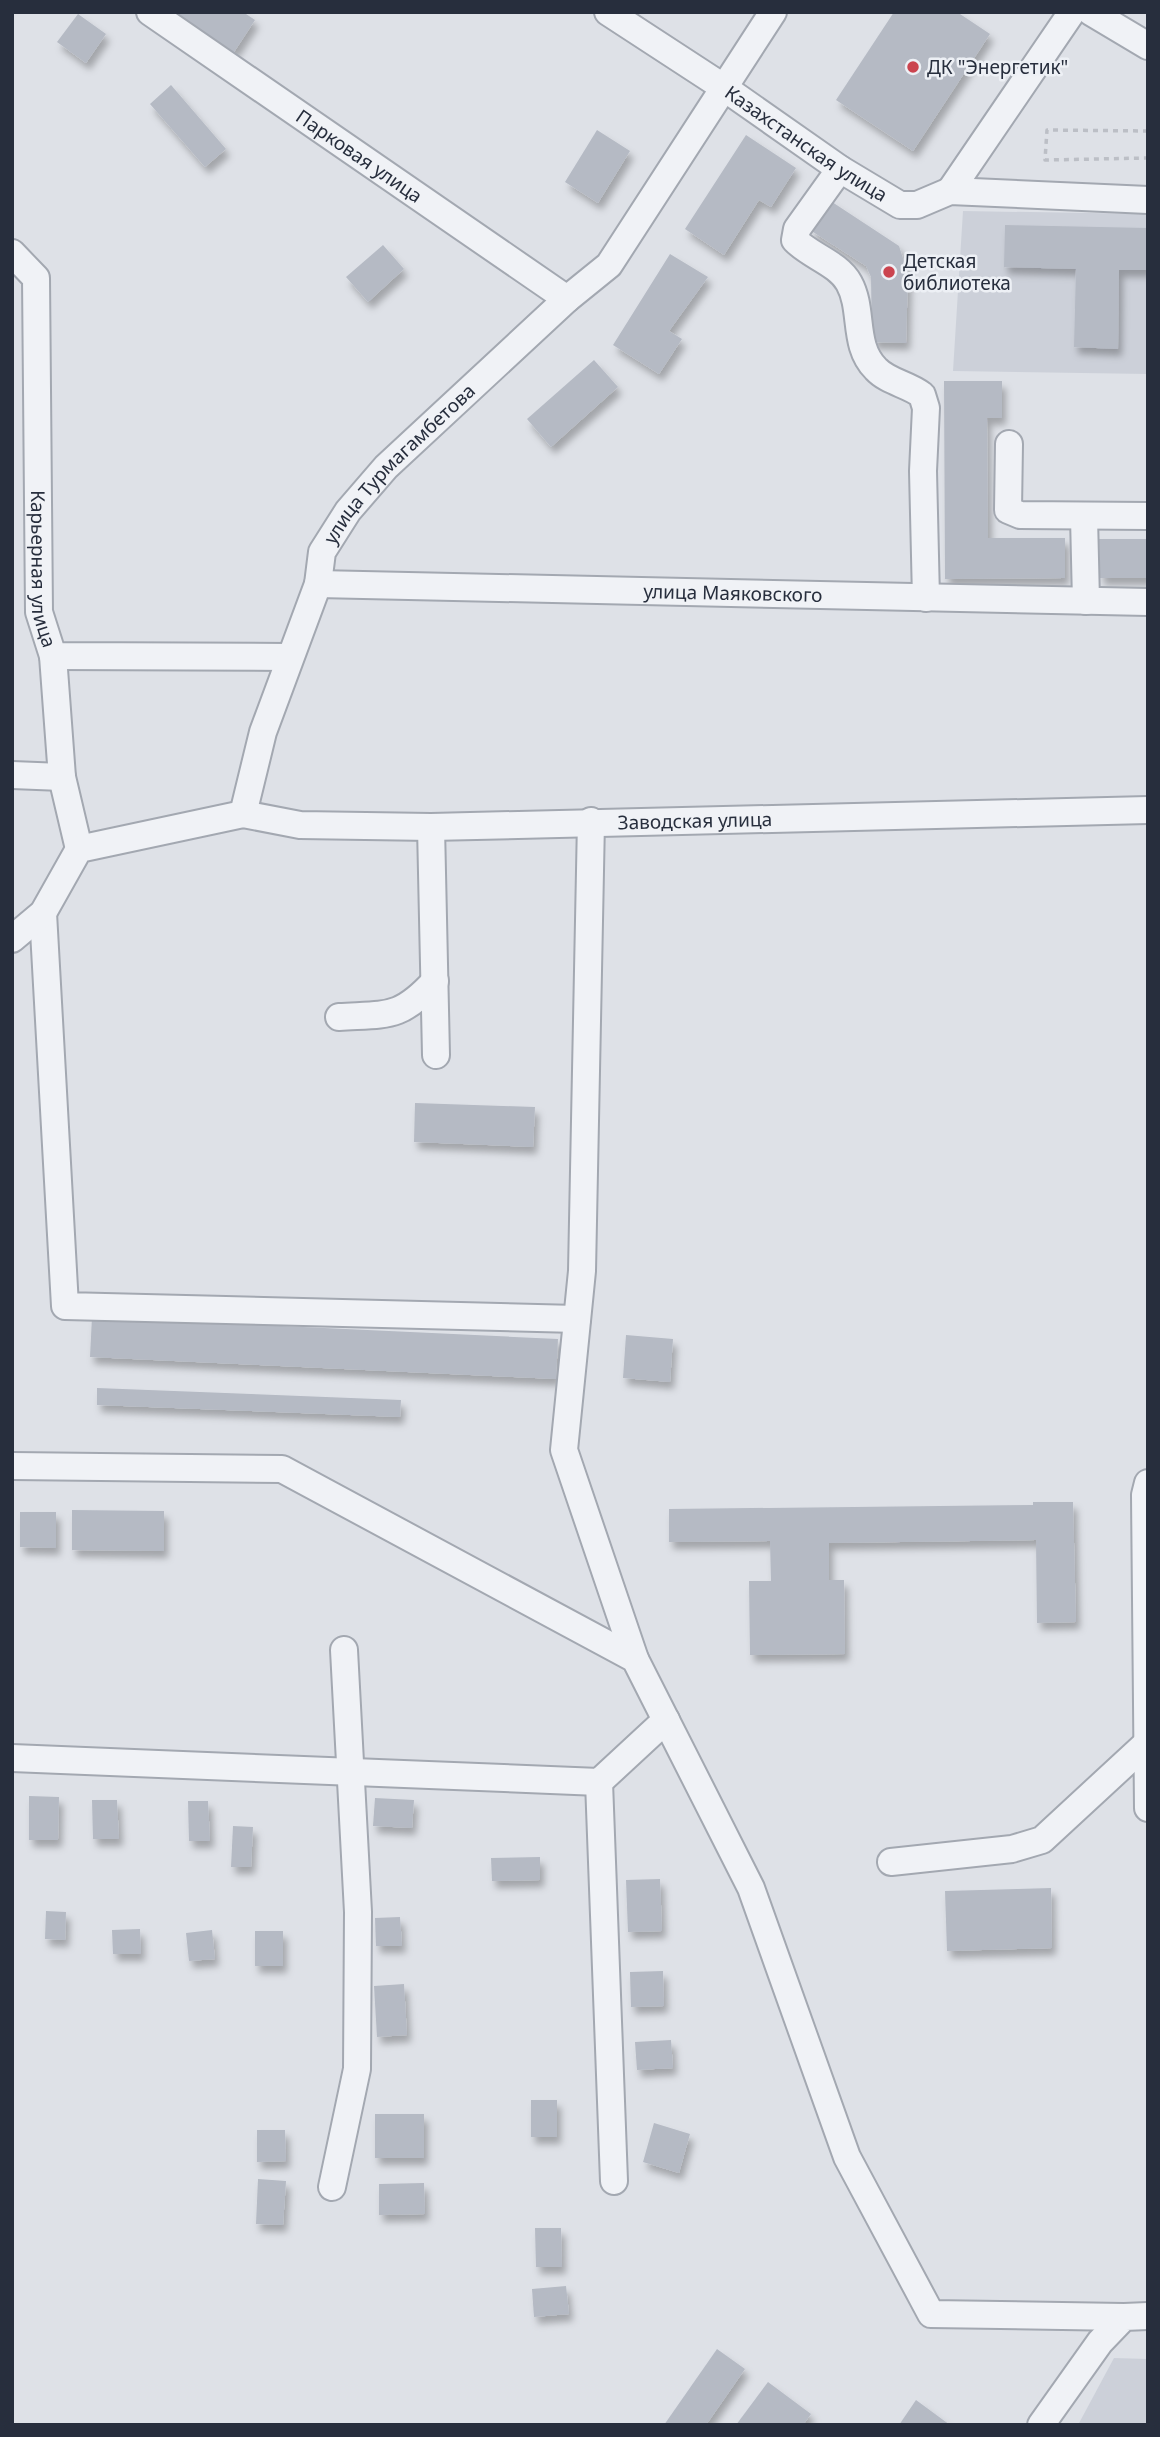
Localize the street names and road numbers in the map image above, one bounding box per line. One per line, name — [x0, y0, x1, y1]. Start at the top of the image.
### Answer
street label: Казахстанская улица — [720, 79, 892, 208]
street label: Парковая улица — [291, 103, 428, 209]
street label: улица Турмагамбетова — [317, 378, 481, 549]
street label: Карьерная улица — [25, 490, 62, 651]
street label: улица Маяковского — [643, 578, 823, 608]
street label: Заводская улица — [617, 806, 772, 836]

